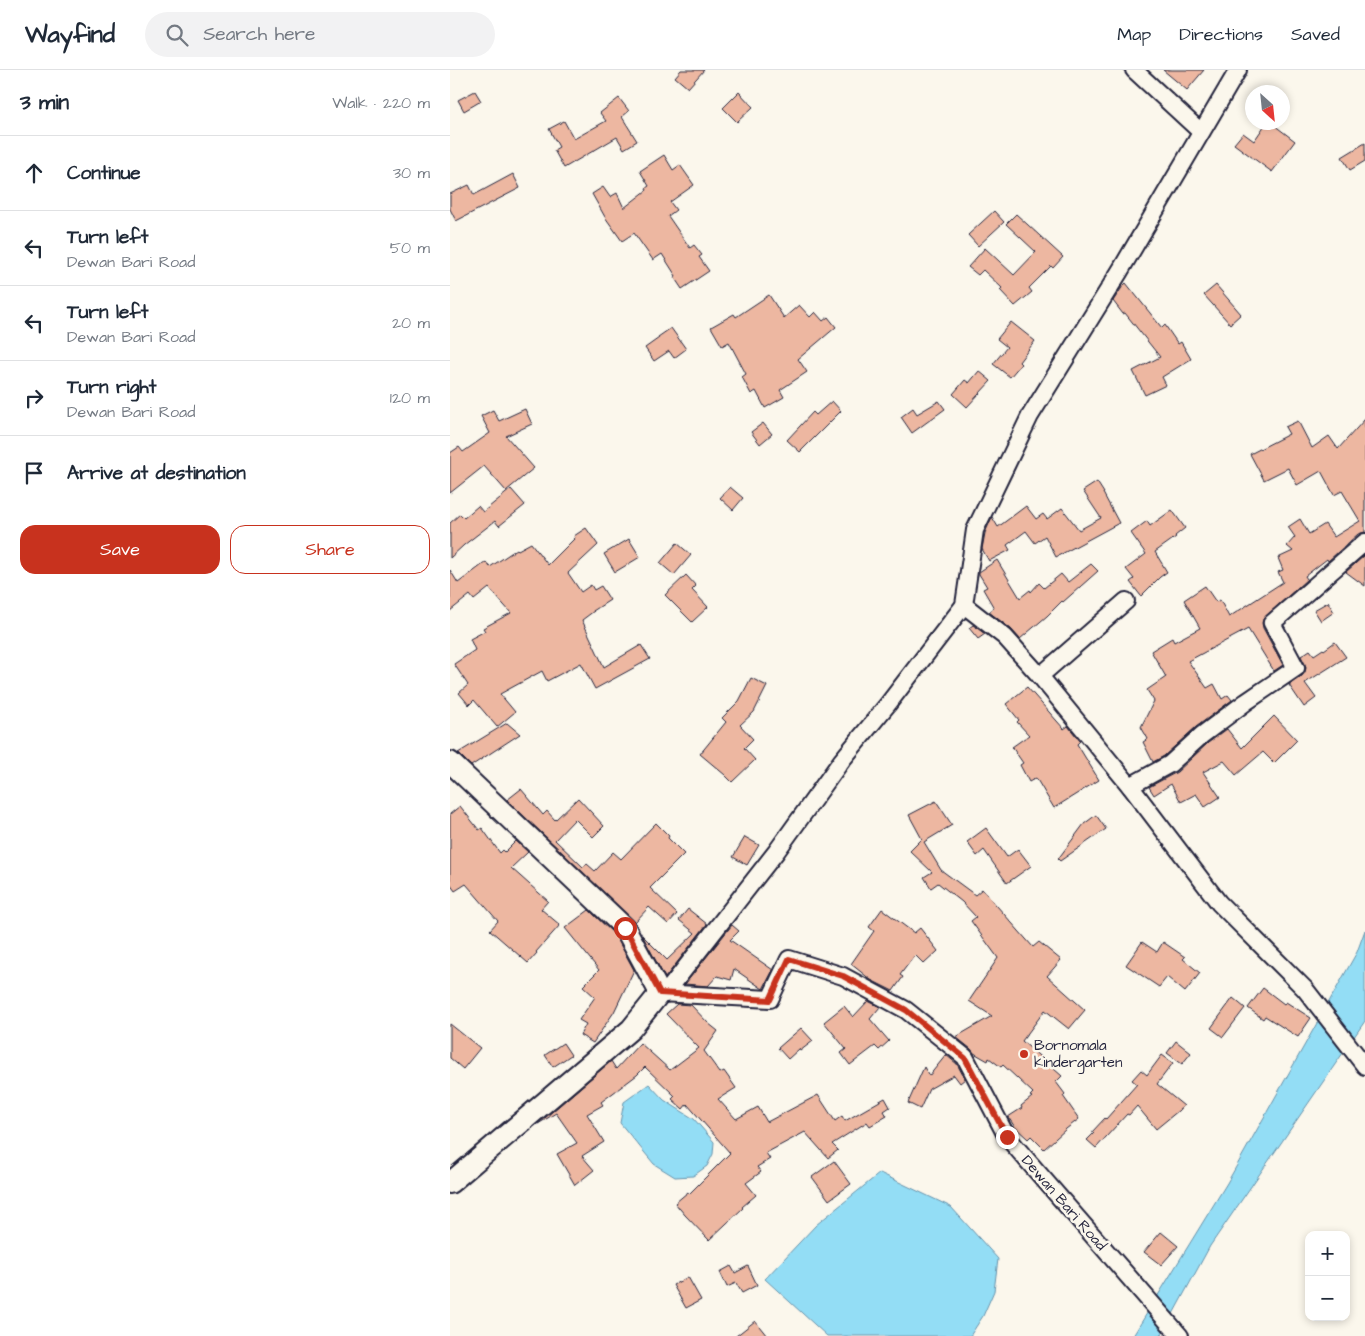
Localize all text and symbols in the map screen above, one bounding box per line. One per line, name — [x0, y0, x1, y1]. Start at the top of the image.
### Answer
search box — [145, 12, 495, 57]
text: Wayfind — [25, 18, 115, 52]
icon: search — [163, 21, 191, 49]
text: Search here — [203, 21, 315, 48]
text: Map — [1117, 22, 1151, 47]
text: Directions — [1179, 22, 1263, 47]
text: Saved — [1291, 22, 1340, 47]
north arrow — [1245, 85, 1290, 130]
text: 3 min — [20, 88, 69, 117]
text: Walk · 220 m — [332, 92, 430, 114]
icon: ahead — [20, 159, 48, 187]
text: Continue — [67, 160, 141, 187]
text: 30 m — [393, 162, 430, 184]
text: Turn left — [67, 224, 148, 251]
icon: left — [20, 234, 48, 262]
text: 50 m — [390, 237, 430, 259]
text: Dewan Bari Road — [67, 251, 195, 273]
text: Turn left — [67, 299, 148, 326]
icon: left — [20, 309, 48, 337]
text: 20 m — [392, 312, 430, 334]
text: Dewan Bari Road — [67, 326, 195, 348]
text: Turn right — [67, 374, 156, 401]
icon: right — [20, 384, 48, 412]
text: 120 m — [390, 387, 430, 409]
text: Dewan Bari Road — [67, 401, 195, 423]
icon: arrive — [20, 459, 48, 487]
text: Arrive at destination — [67, 460, 246, 487]
button: Save — [20, 525, 220, 574]
button: Share — [230, 525, 430, 574]
route start — [614, 917, 637, 940]
place label: Bornomala kindergarten — [1034, 1035, 1123, 1074]
marker: Bornomala kindergarten — [1018, 1048, 1030, 1060]
route end — [996, 1126, 1019, 1149]
street label: Dewan Bari Road — [1017, 1151, 1112, 1256]
map controls — [1305, 1231, 1350, 1321]
button: + — [1305, 1231, 1350, 1276]
button: − — [1305, 1276, 1350, 1321]

